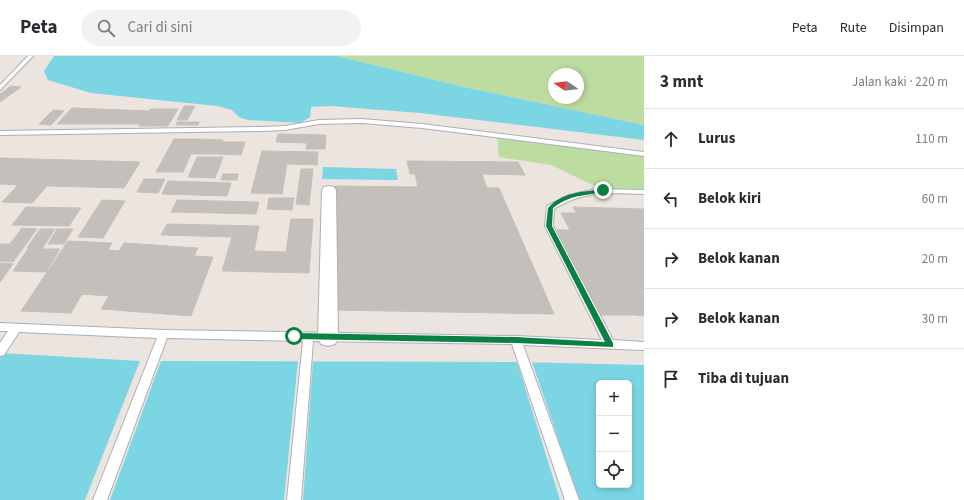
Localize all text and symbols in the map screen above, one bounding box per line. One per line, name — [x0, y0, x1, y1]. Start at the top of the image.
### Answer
search box — [81, 10, 361, 46]
text: Peta — [20, 14, 57, 41]
icon: search — [95, 17, 117, 39]
text: Cari di sini — [127, 17, 192, 38]
text: Peta — [792, 18, 818, 38]
text: Rute — [840, 18, 867, 38]
text: Disimpan — [889, 18, 944, 38]
north arrow — [548, 68, 584, 104]
text: 3 mnt — [660, 70, 703, 94]
text: Jalan kaki · 220 m — [852, 73, 948, 91]
icon: ahead — [660, 128, 682, 150]
text: Lurus — [698, 128, 735, 149]
text: 110 m — [915, 130, 948, 148]
route end — [594, 181, 612, 199]
icon: left — [660, 188, 682, 210]
text: Belok kiri — [698, 188, 761, 209]
text: 60 m — [922, 190, 948, 208]
icon: right — [660, 248, 682, 270]
text: Belok kanan — [698, 248, 780, 269]
text: 20 m — [922, 250, 948, 268]
icon: right — [660, 308, 682, 330]
text: Belok kanan — [698, 308, 780, 329]
text: 30 m — [922, 310, 948, 328]
route start — [285, 327, 303, 345]
icon: arrive — [660, 368, 682, 390]
text: Tiba di tujuan — [698, 368, 789, 389]
map controls — [596, 380, 632, 488]
button: + — [596, 380, 632, 416]
button: − — [596, 416, 632, 452]
button: locate — [596, 452, 632, 488]

